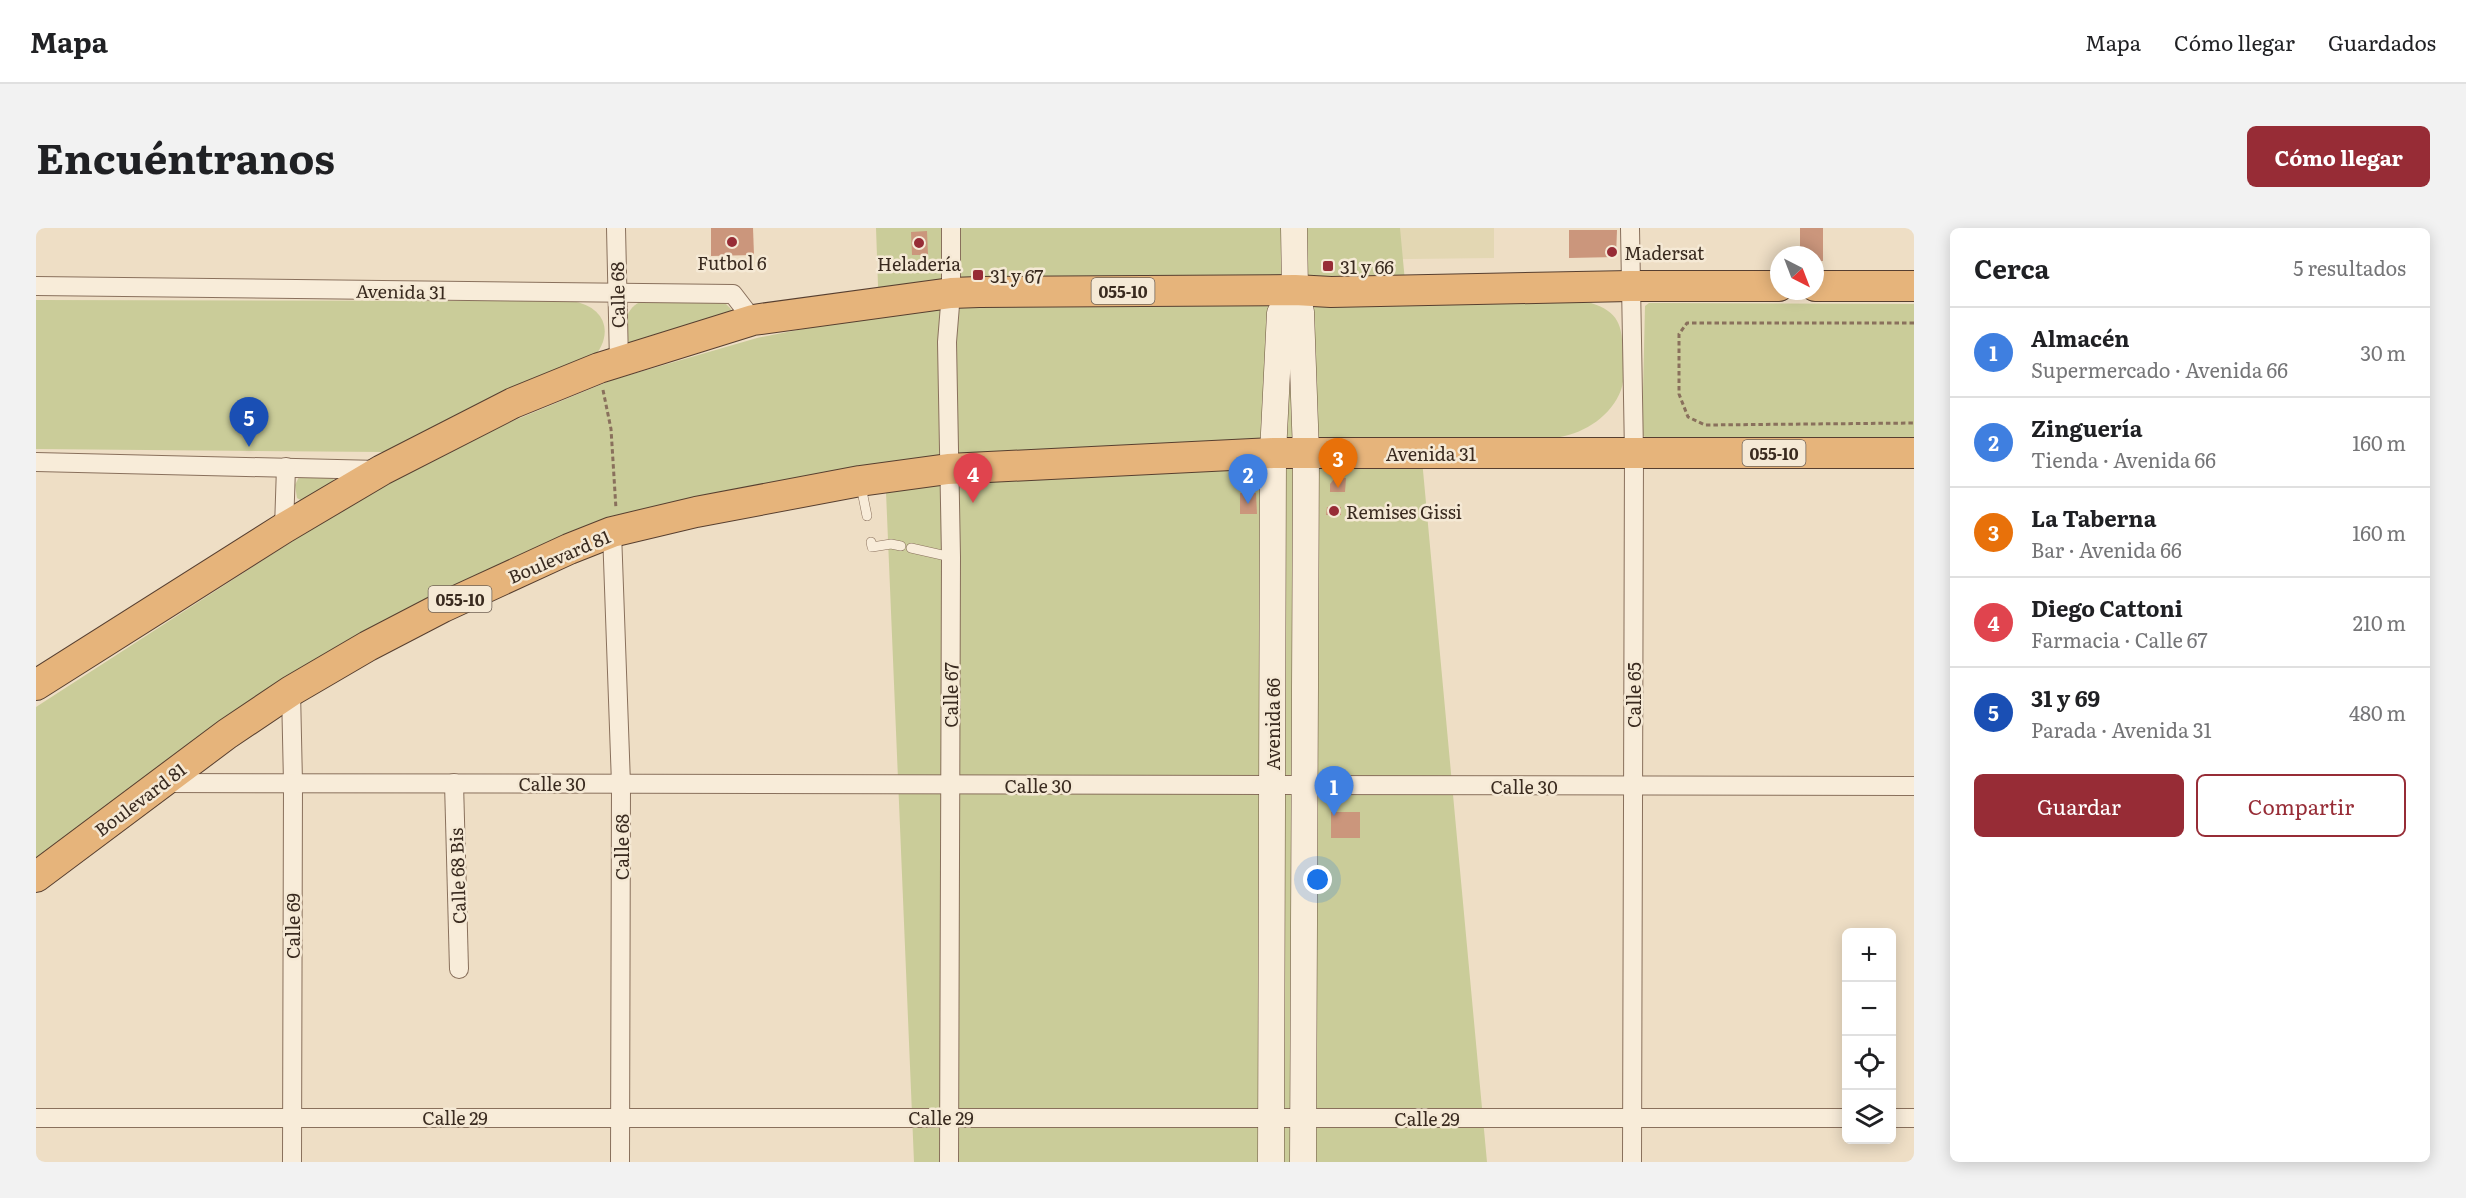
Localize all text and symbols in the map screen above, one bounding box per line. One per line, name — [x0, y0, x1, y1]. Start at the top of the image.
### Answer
text: Mapa — [30, 20, 108, 62]
text: Mapa — [2085, 26, 2141, 57]
text: Cómo llegar — [2174, 26, 2295, 57]
text: Guardados — [2328, 26, 2436, 57]
text: Encuéntranos — [36, 125, 335, 187]
button: Cómo llegar — [2247, 126, 2430, 187]
marker: Futbol 6 — [725, 235, 739, 249]
marker: Heladería — [912, 236, 926, 250]
place label: Madersat — [1624, 239, 1705, 266]
marker: Madersat — [1605, 245, 1619, 259]
north arrow — [1770, 246, 1824, 300]
text: Cerca — [1974, 248, 2050, 287]
place label: Futbol 6 — [697, 249, 767, 276]
place label: Heladería — [877, 250, 961, 277]
text: 5 resultados — [2293, 252, 2406, 282]
place label: 31 y 66 — [1340, 253, 1394, 280]
marker: 31 y 66 — [1321, 259, 1335, 273]
street label: Calle 68 — [603, 261, 631, 328]
place label: 31 y 67 — [990, 262, 1043, 289]
marker: 31 y 67 — [971, 268, 985, 282]
street label: Avenida 31 — [356, 277, 446, 305]
road number: 055-10 — [1092, 278, 1154, 304]
text: Almacén — [2031, 321, 2130, 354]
text: 1 — [1989, 337, 1998, 367]
text: 30 m — [2360, 337, 2406, 367]
text: Supermercado · Avenida 66 — [2031, 354, 2288, 384]
pin: 5 — [230, 398, 268, 447]
text: Zinguería — [2031, 411, 2142, 444]
text: 2 — [1988, 427, 1999, 457]
text: 160 m — [2352, 427, 2406, 457]
pin: 3 — [1318, 438, 1358, 488]
street label: Avenida 31 — [1386, 440, 1476, 467]
road number: 055-10 — [1742, 440, 1806, 466]
text: Tienda · Avenida 66 — [2031, 444, 2216, 474]
pin: 4 — [954, 454, 992, 503]
pin: 2 — [1228, 454, 1268, 504]
place label: Remises Gissi — [1346, 498, 1462, 525]
text: La Taberna — [2031, 501, 2156, 534]
marker: Remises Gissi — [1327, 504, 1341, 518]
text: 3 — [1988, 517, 1999, 547]
text: 160 m — [2352, 517, 2406, 547]
street label: Boulevard 81 — [504, 522, 614, 590]
text: Bar · Avenida 66 — [2031, 534, 2182, 564]
road number: 055-10 — [428, 586, 492, 612]
text: Diego Cattoni — [2031, 591, 2183, 624]
text: 4 — [1987, 607, 2000, 637]
text: 210 m — [2353, 607, 2406, 637]
text: Farmacia · Calle 67 — [2031, 624, 2208, 654]
street label: Calle 67 — [937, 662, 964, 728]
street label: Calle 65 — [1620, 662, 1647, 728]
street label: Avenida 66 — [1259, 677, 1286, 770]
text: 31 y 69 — [2031, 681, 2100, 714]
text: 5 — [1988, 697, 1999, 727]
text: 480 m — [2349, 697, 2406, 727]
text: Parada · Avenida 31 — [2031, 714, 2212, 744]
street label: Boulevard 81 — [88, 755, 192, 843]
pin: 1 — [1314, 766, 1354, 816]
street label: Calle 30 — [518, 770, 586, 797]
street label: Calle 30 — [1004, 772, 1072, 799]
street label: Calle 30 — [1490, 773, 1558, 800]
button: Guardar — [1974, 774, 2184, 837]
button: Compartir — [2196, 774, 2406, 837]
street label: Calle 68 — [608, 814, 635, 880]
street label: Calle 68 Bis — [442, 827, 472, 925]
your location — [1303, 865, 1332, 894]
street label: Calle 69 — [279, 893, 306, 959]
map controls — [1842, 928, 1896, 1144]
button: + — [1842, 928, 1896, 982]
button: − — [1842, 982, 1896, 1036]
button: locate — [1842, 1036, 1896, 1090]
button: layers — [1842, 1090, 1896, 1144]
street label: Calle 29 — [422, 1104, 488, 1131]
street label: Calle 29 — [908, 1104, 974, 1131]
street label: Calle 29 — [1394, 1105, 1460, 1132]

